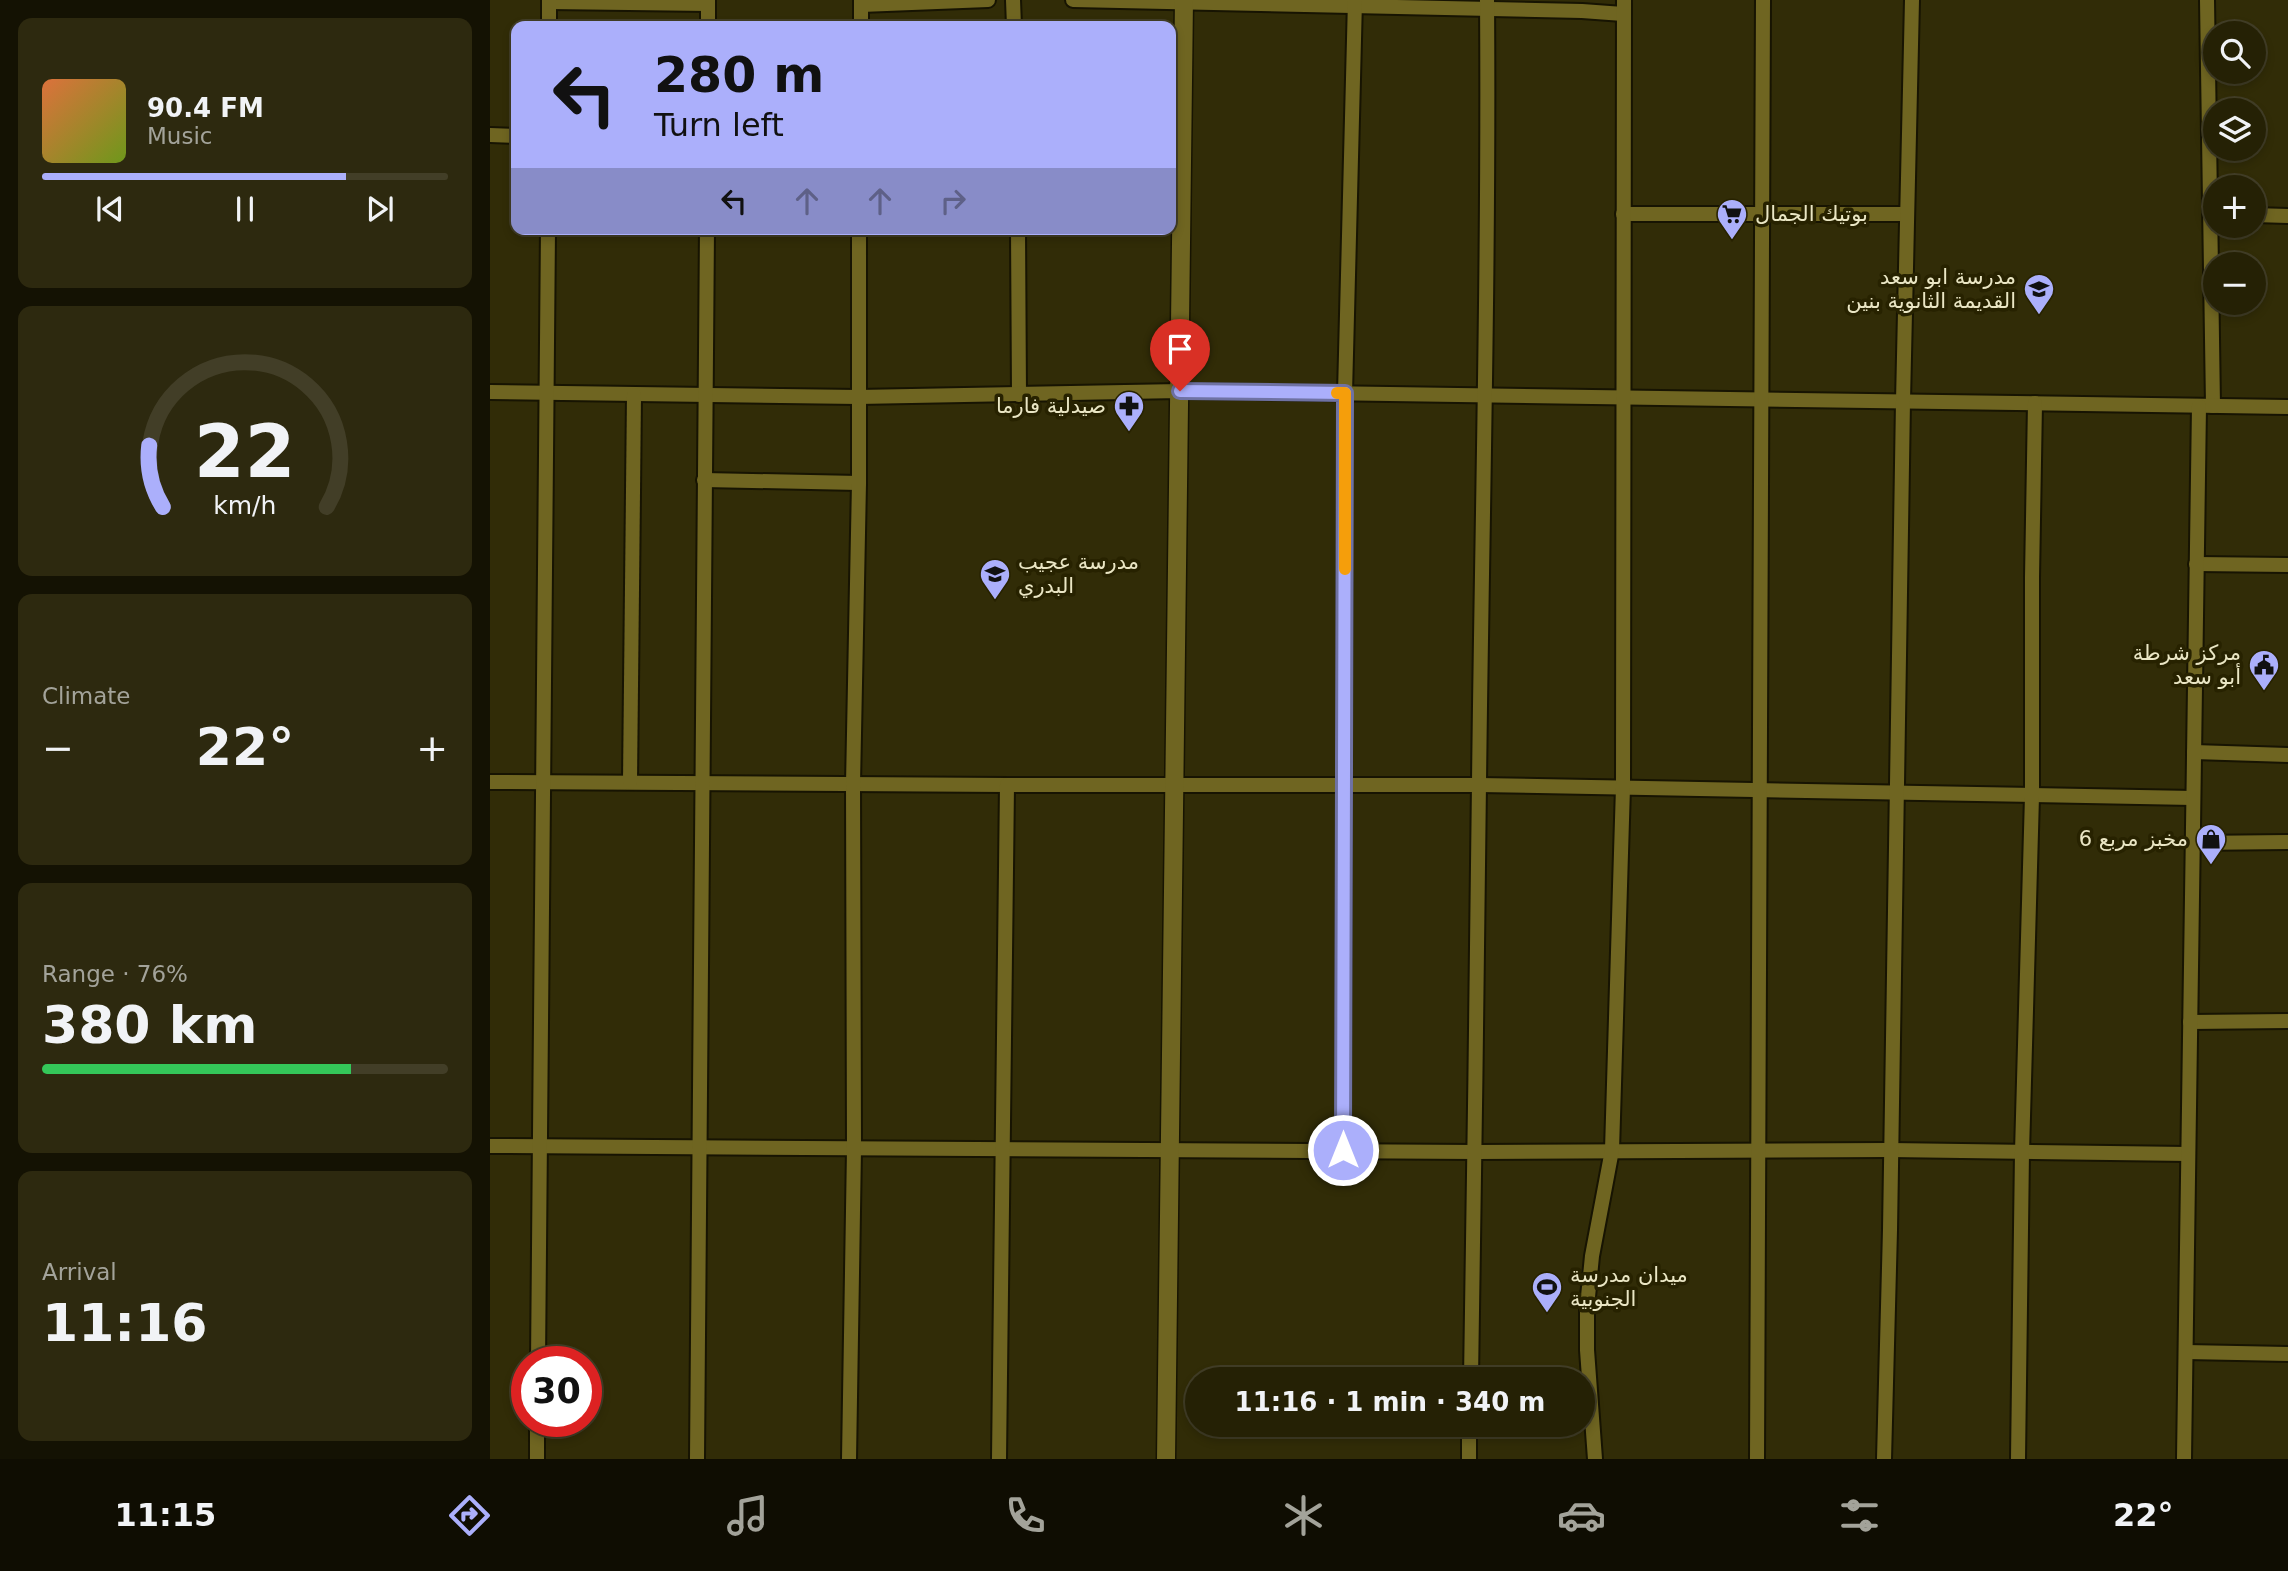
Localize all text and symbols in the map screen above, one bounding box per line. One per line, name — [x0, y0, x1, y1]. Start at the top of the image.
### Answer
map controls — [2203, 21, 2266, 315]
button: search — [2203, 21, 2266, 84]
text: 280 m — [654, 47, 824, 104]
icon: left — [539, 49, 630, 140]
text: 90.4 FM — [147, 93, 264, 123]
button: layers — [2203, 98, 2266, 161]
text: Turn left — [654, 106, 784, 144]
text: Music — [147, 123, 212, 149]
button: + — [2203, 175, 2266, 238]
icon: left — [715, 182, 753, 220]
icon: ahead — [788, 182, 826, 220]
icon: ahead — [861, 182, 899, 220]
icon: right — [934, 182, 972, 220]
icon: previous — [91, 190, 129, 228]
icon: pause — [226, 190, 264, 228]
icon: next — [361, 190, 399, 228]
supermarket icon: بوتيك الجمال — [1715, 197, 1749, 241]
place label: بوتيك الجمال — [1755, 202, 1868, 226]
button: − — [2203, 252, 2266, 315]
place label: مدرسة ابو سعد القديمة الثانوية بنين — [1846, 265, 2016, 313]
school or university icon: مدرسة ابو سعد القديمة الثانوية بنين — [2022, 272, 2056, 316]
pin — [1150, 319, 1210, 391]
icon: arrive — [1161, 330, 1199, 368]
pharmacy icon: صيدلية فارما — [1112, 389, 1146, 433]
place label: صيدلية فارما — [996, 394, 1106, 418]
text: 22 — [194, 410, 296, 495]
text: km/h — [213, 491, 277, 520]
place label: مدرسة عجيب البدري — [1018, 550, 1139, 598]
school or university icon: مدرسة عجيب البدري — [978, 557, 1012, 601]
place label: مركز شرطة أبو سعد — [2133, 641, 2241, 689]
public building icon: مركز شرطة أبو سعد — [2247, 648, 2281, 692]
text: Climate — [42, 683, 131, 709]
text: 22° — [196, 717, 294, 777]
text: − — [42, 726, 74, 770]
text: + — [416, 726, 448, 770]
shop icon: مخبز مربع 6 — [2194, 822, 2228, 866]
place label: مخبز مربع 6 — [2079, 827, 2188, 851]
text: Range · 76% — [42, 961, 188, 987]
text: 380 km — [42, 995, 257, 1055]
position arrow — [1306, 1113, 1380, 1187]
text: Arrival — [42, 1259, 117, 1285]
place label: ميدان مدرسة الجنوبية — [1570, 1263, 1688, 1311]
sports icon: ميدان مدرسة الجنوبية — [1530, 1270, 1564, 1314]
text: 11:16 — [42, 1293, 208, 1353]
speed limit sign: 30 — [511, 1346, 602, 1437]
text: 11:16 · 1 min · 340 m — [1235, 1387, 1545, 1417]
icon: directions — [445, 1491, 494, 1540]
icon: music — [723, 1491, 772, 1540]
icon: phone — [1001, 1491, 1050, 1540]
icon: climate — [1279, 1491, 1328, 1540]
icon: car — [1557, 1491, 1606, 1540]
icon: filters — [1835, 1491, 1884, 1540]
text: 11:15 — [114, 1496, 216, 1534]
text: 22° — [2113, 1496, 2173, 1534]

